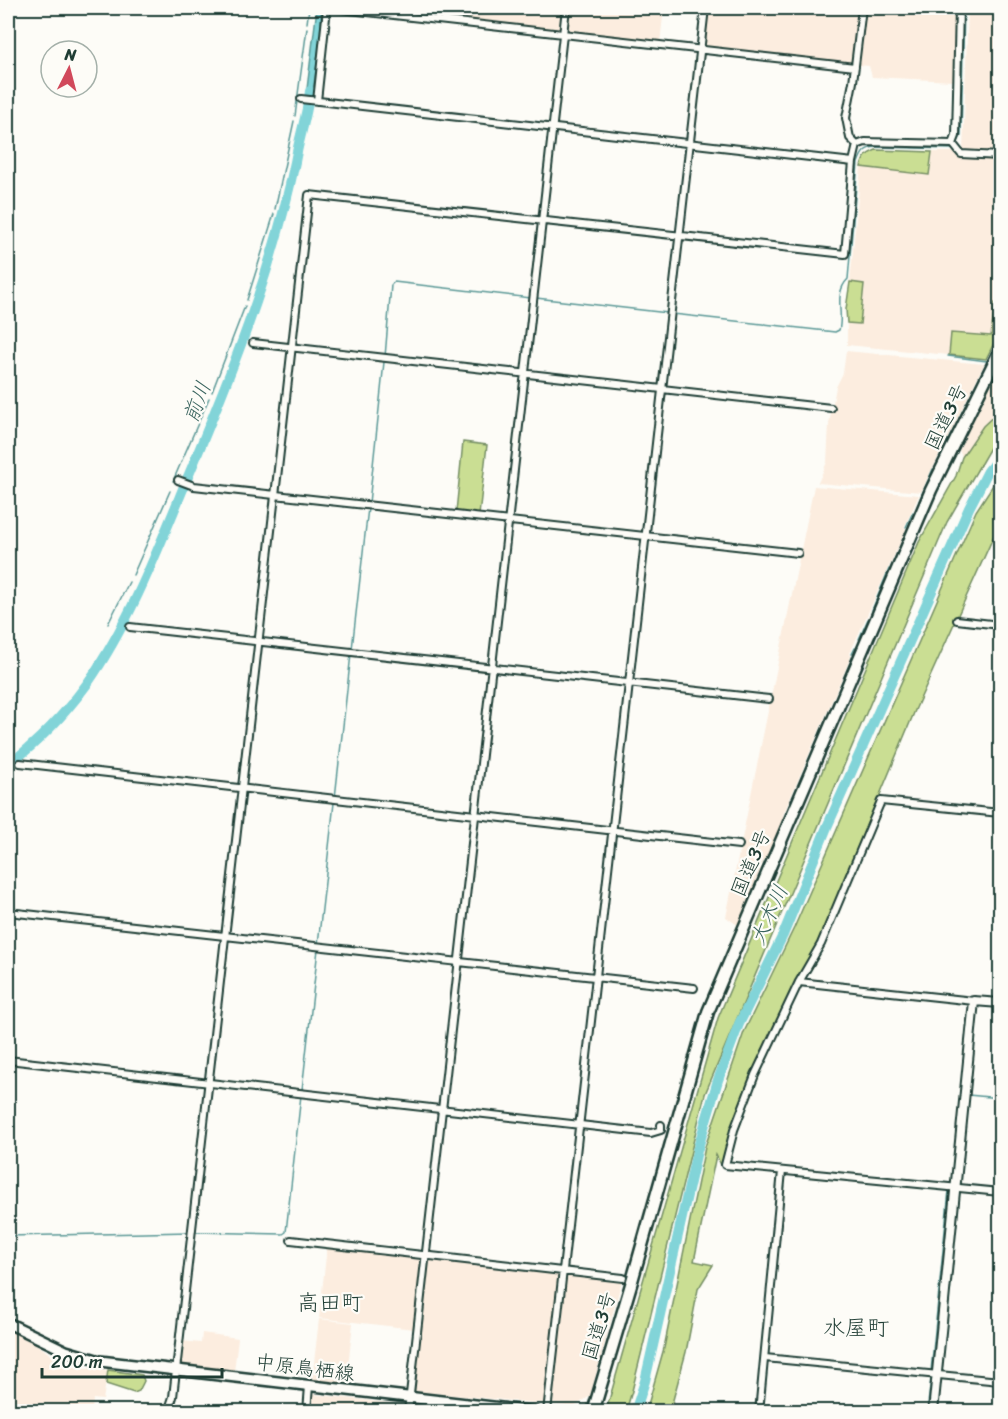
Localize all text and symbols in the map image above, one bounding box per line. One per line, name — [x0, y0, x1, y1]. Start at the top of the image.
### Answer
north arrow — [39, 39, 99, 99]
text: N — [62, 39, 78, 70]
water label: 前川 — [172, 376, 222, 428]
street label: 国道3号 — [915, 377, 977, 457]
street label: 国道3号 — [721, 823, 781, 903]
water label: 大木川 — [739, 878, 799, 952]
district label: 高田町 — [297, 1283, 363, 1322]
street label: 国道3号 — [572, 1287, 626, 1365]
district label: 水屋町 — [823, 1308, 889, 1347]
scale bar — [42, 1341, 222, 1379]
street label: 中原鳥栖線 — [253, 1345, 357, 1391]
text: 200 m — [51, 1346, 103, 1378]

